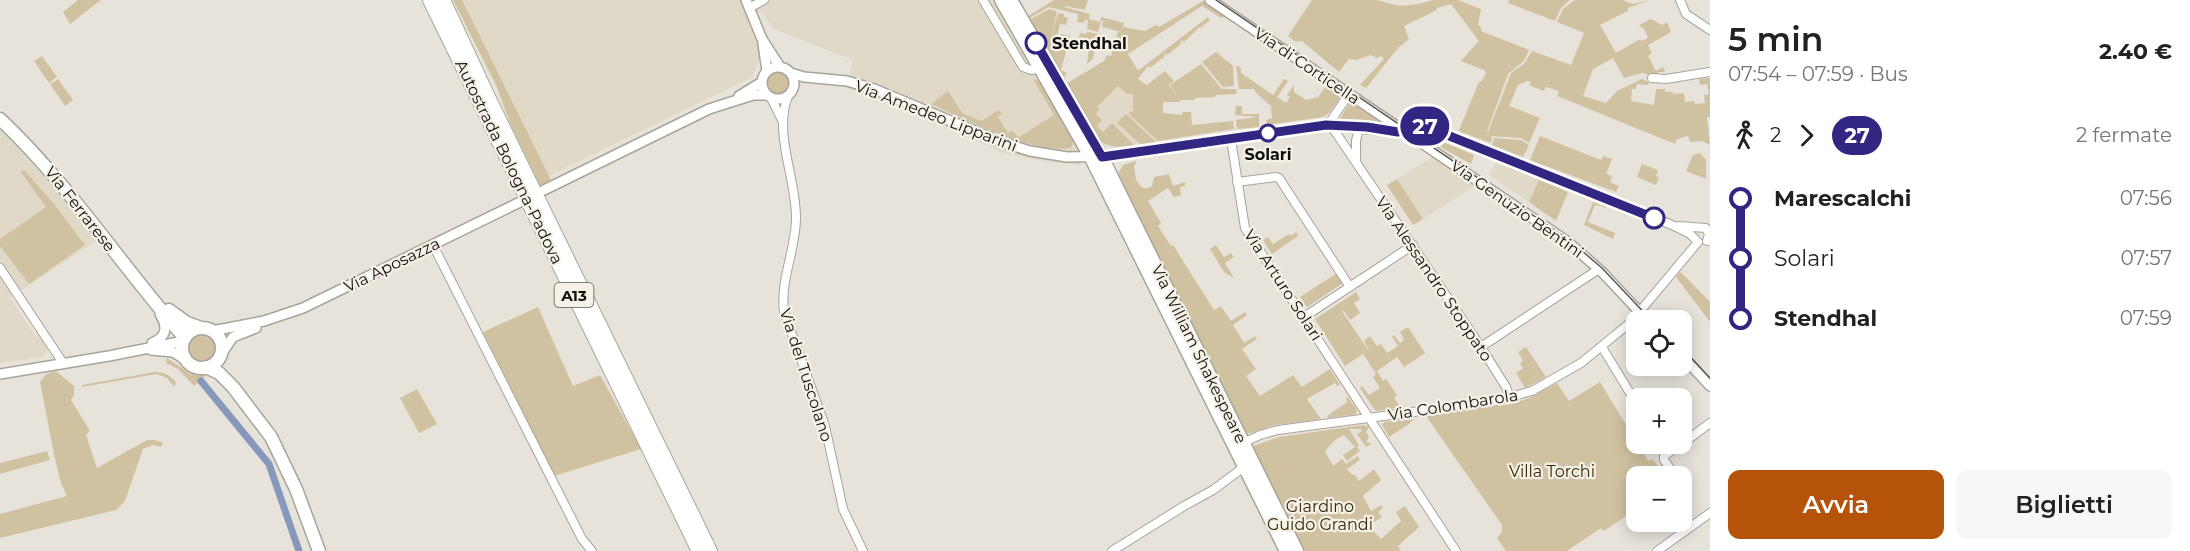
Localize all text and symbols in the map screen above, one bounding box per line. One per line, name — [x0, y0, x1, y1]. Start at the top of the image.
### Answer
text: 5 min — [1728, 19, 1823, 59]
street label: Via di Corticella — [1251, 24, 1363, 108]
marker: Stendhal — [1025, 32, 1047, 54]
place label: Stendhal — [1052, 34, 1127, 53]
text: 2.40 € — [2099, 38, 2172, 65]
street label: Autostrada Bologna-Padova — [451, 57, 567, 267]
text: 07:54 – 07:59 · Bus — [1728, 62, 1908, 86]
street label: Via Amedeo Lipparini — [852, 76, 1020, 156]
line badge: 27 — [1398, 106, 1452, 146]
text: 27 — [1412, 114, 1438, 139]
icon: walk — [1728, 119, 1761, 152]
icon: forward — [1790, 119, 1823, 152]
text: 2 — [1770, 123, 1781, 147]
text: 27 — [1844, 123, 1870, 148]
text: 2 fermate — [2076, 123, 2172, 147]
marker: Solari — [1259, 124, 1277, 142]
place label: Solari — [1244, 145, 1292, 164]
street label: Via Genuzio Bentini — [1447, 156, 1587, 262]
street label: Via Ferrarese — [41, 162, 119, 256]
text: Marescalchi — [1774, 185, 1911, 212]
text: 07:56 — [2120, 186, 2172, 210]
street label: Via Alessandro Stoppato — [1372, 193, 1496, 365]
unlabelled marker — [1643, 207, 1665, 229]
street label: Via Arturo Solari — [1240, 226, 1326, 344]
street label: Via Aposazza — [341, 234, 443, 296]
text: Solari — [1774, 245, 1835, 272]
text: 07:57 — [2120, 246, 2172, 270]
street label: Via William Shakespeare — [1147, 262, 1251, 446]
road number: A13 — [554, 283, 594, 307]
text: Stendhal — [1774, 305, 1877, 332]
street label: Via del Tuscolano — [776, 306, 836, 444]
text: 07:59 — [2120, 306, 2172, 330]
map controls — [1626, 310, 1692, 532]
button: locate — [1626, 310, 1692, 376]
street label: Via Colombarola — [1387, 385, 1519, 425]
button: + — [1626, 388, 1692, 454]
park label: Villa Torchi — [1509, 462, 1595, 481]
button: − — [1626, 466, 1692, 532]
button: Avvia — [1728, 470, 1944, 539]
button: Biglietti — [1956, 470, 2172, 539]
park label: Giardino Guido Grandi — [1267, 497, 1373, 534]

